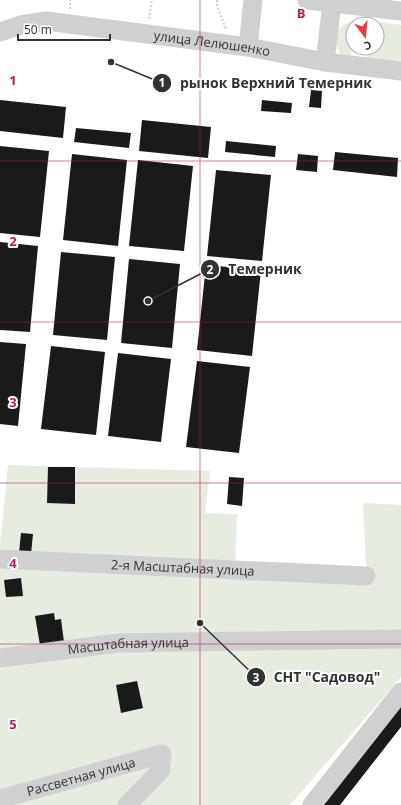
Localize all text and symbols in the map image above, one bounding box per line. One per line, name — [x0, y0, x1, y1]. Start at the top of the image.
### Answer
text: B — [297, 4, 306, 22]
scale bar — [18, 16, 110, 42]
north arrow — [345, 16, 385, 56]
text: 50 m — [24, 21, 52, 38]
street label: улица Лелюшенко — [153, 26, 272, 60]
text: С — [362, 38, 373, 54]
callout: рынок Верхний Темерник — [152, 70, 380, 96]
text: 1 — [9, 71, 17, 89]
text: рынок Верхний Темерник — [180, 73, 372, 92]
text: 1 — [159, 74, 165, 91]
text: 2 — [9, 232, 17, 250]
callout: Темерник — [200, 256, 310, 282]
text: Темерник — [228, 259, 302, 278]
text: 2 — [207, 261, 214, 278]
text: 3 — [9, 393, 17, 411]
text: 4 — [9, 554, 17, 572]
street label: 2-я Масштабная улица — [111, 555, 255, 580]
street label: Масштабная улица — [67, 633, 189, 658]
callout: СНТ "Садовод" — [246, 664, 388, 690]
text: СНТ "Садовод" — [274, 667, 380, 686]
text: 3 — [253, 669, 260, 686]
text: 5 — [9, 715, 17, 733]
street label: Рассветная улица — [25, 753, 137, 800]

